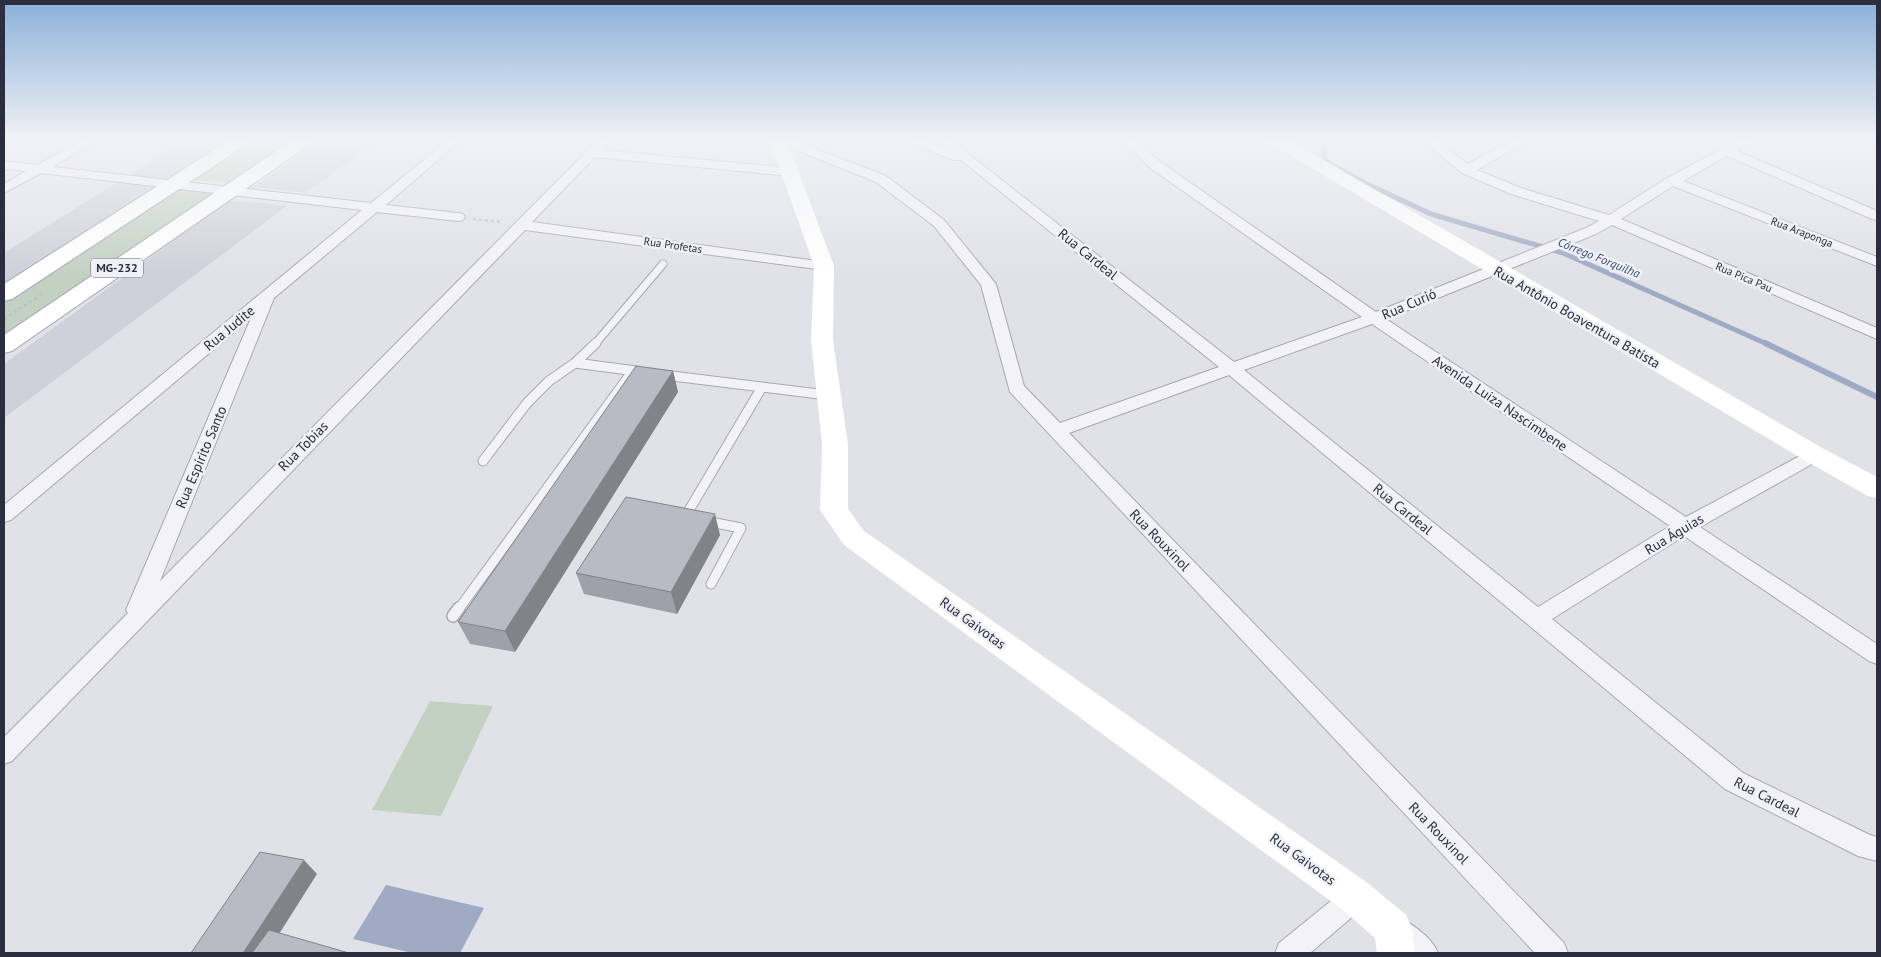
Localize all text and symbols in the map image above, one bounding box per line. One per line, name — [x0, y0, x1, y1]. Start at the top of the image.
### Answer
street label: Rua Araponga — [1769, 214, 1835, 250]
street label: Rua Cardeal — [1055, 224, 1121, 284]
street label: Rua Profetas — [643, 234, 703, 256]
water label: Córrego Forquilha — [1556, 234, 1643, 281]
road number: MG-232 — [91, 258, 143, 278]
street label: Rua Pica Pau — [1713, 259, 1775, 295]
street label: Rua Antônio Boaventura Batista — [1490, 262, 1664, 372]
street label: Rua Curió — [1379, 284, 1439, 324]
street label: Rua Judite — [200, 301, 258, 355]
street label: Avenida Luiza Nascimbene — [1429, 351, 1571, 455]
street label: Rua Espírito Santo — [171, 403, 231, 511]
street label: Rua Tobias — [274, 417, 332, 475]
street label: Rua Cardeal — [1370, 479, 1436, 539]
street label: Rua Rouxinol — [1126, 505, 1194, 575]
street label: Rua Águias — [1641, 509, 1707, 559]
street label: Rua Gaivotas — [936, 593, 1010, 653]
street label: Rua Cardeal — [1731, 773, 1803, 821]
street label: Rua Rouxinol — [1405, 798, 1473, 868]
street label: Rua Gaivotas — [1266, 829, 1340, 889]

